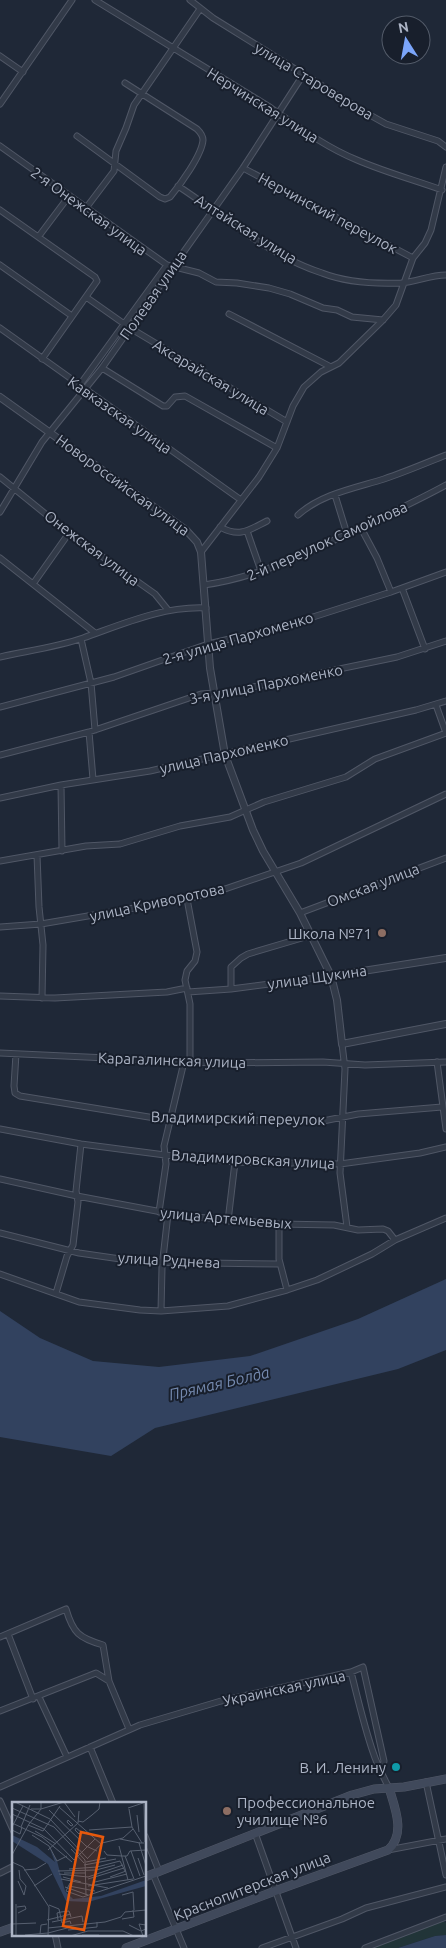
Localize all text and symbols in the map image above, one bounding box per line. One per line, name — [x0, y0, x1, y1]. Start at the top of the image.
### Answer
north arrow — [381, 15, 431, 65]
text: N — [397, 18, 410, 36]
street label: улица Староверова — [252, 39, 376, 123]
street label: Нерчинская улица — [204, 64, 322, 146]
street label: 2-я Онежская улица — [28, 163, 150, 259]
street label: Нерчинский переулок — [256, 169, 401, 257]
street label: Алтайская улица — [192, 191, 300, 267]
street label: Полевая улица — [116, 247, 190, 343]
street label: Аксарайская улица — [150, 336, 272, 418]
street label: Кавказская улица — [65, 373, 175, 457]
street label: Новороссийская улица — [53, 431, 193, 539]
street label: 2-й переулок Самойлова — [244, 498, 410, 584]
street label: Онежская улица — [41, 507, 143, 589]
street label: 2-я улица Пархоменко — [161, 608, 315, 668]
street label: 3-я улица Пархоменко — [188, 661, 344, 707]
street label: улица Пархоменко — [158, 731, 290, 777]
street label: Омская улица — [324, 860, 422, 910]
street label: улица Криворотова — [88, 879, 226, 925]
place label: Школа №71 — [288, 925, 372, 942]
marker: Школа №71 — [376, 927, 388, 939]
street label: улица Щукина — [266, 962, 368, 992]
street label: Карагалинская улица — [98, 1049, 246, 1071]
street label: Владимирский переулок — [151, 1108, 326, 1128]
street label: Владимировская улица — [171, 1146, 335, 1172]
street label: улица Артемьевых — [160, 1204, 293, 1232]
street label: улица Руднева — [117, 1249, 221, 1271]
water label: Прямая Болда — [167, 1363, 272, 1403]
street label: Украинская улица — [221, 1667, 347, 1709]
place label: В. И. Ленину — [299, 1759, 386, 1776]
marker: В. И. Ленину — [390, 1761, 402, 1773]
place label: Профессиональное училище №6 — [237, 1794, 375, 1828]
inset map — [12, 1802, 146, 1936]
marker: Профессиональное училище №6 — [221, 1805, 233, 1817]
street label: Краснопитерская улица — [171, 1848, 333, 1924]

